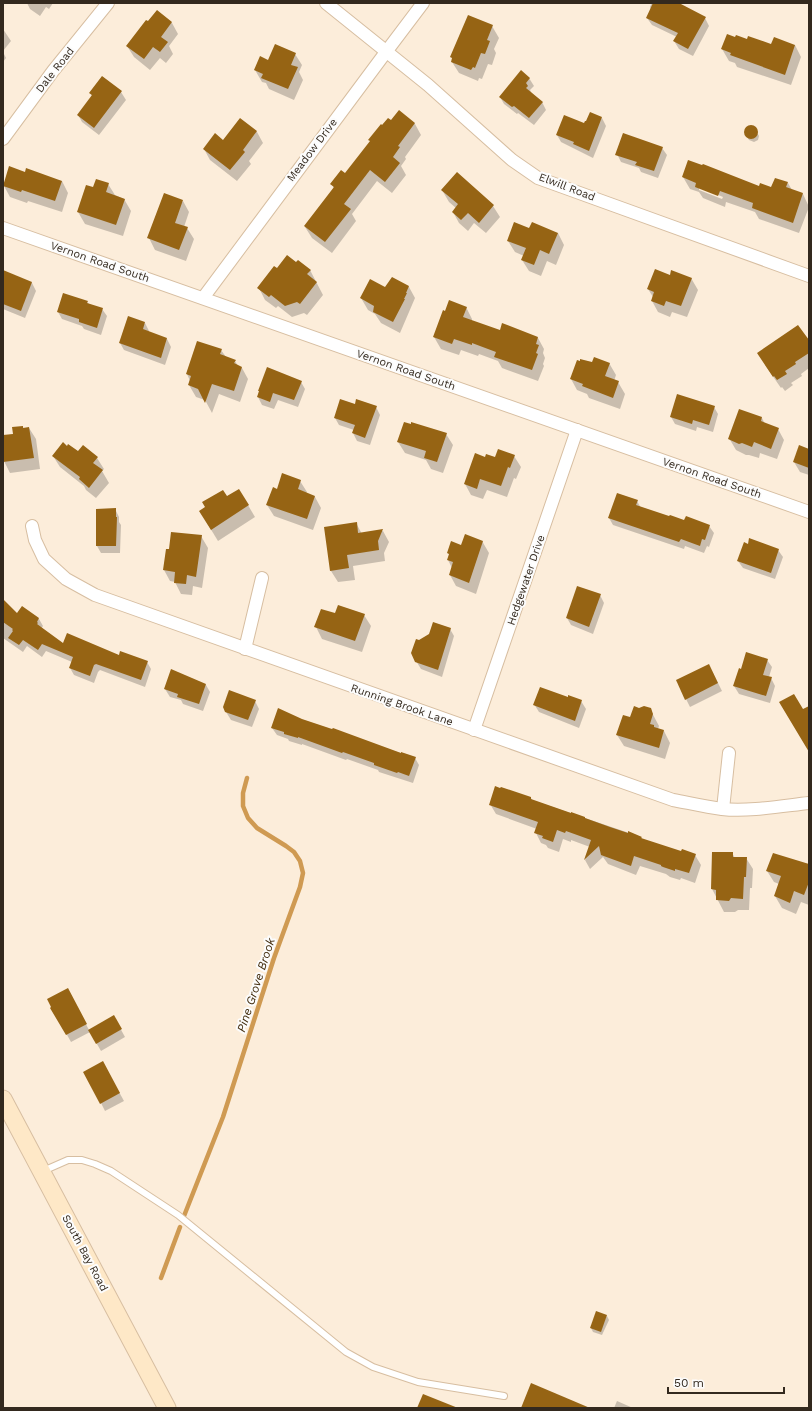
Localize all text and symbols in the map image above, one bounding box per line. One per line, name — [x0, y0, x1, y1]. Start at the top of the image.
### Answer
street label: Dale Road — [33, 45, 77, 95]
street label: Meadow Drive — [284, 116, 340, 184]
street label: Elwill Road — [537, 170, 597, 204]
street label: Vernon Road South — [49, 239, 151, 285]
street label: Vernon Road South — [355, 347, 457, 393]
street label: Vernon Road South — [661, 455, 763, 501]
street label: Hedgewater Drive — [504, 533, 548, 627]
street label: Running Brook Lane — [349, 681, 455, 729]
water label: Pine Grove Brook — [234, 936, 278, 1034]
street label: South Bay Road — [59, 1213, 111, 1293]
scale bar — [668, 1369, 784, 1395]
text: 50 m — [674, 1376, 704, 1390]

